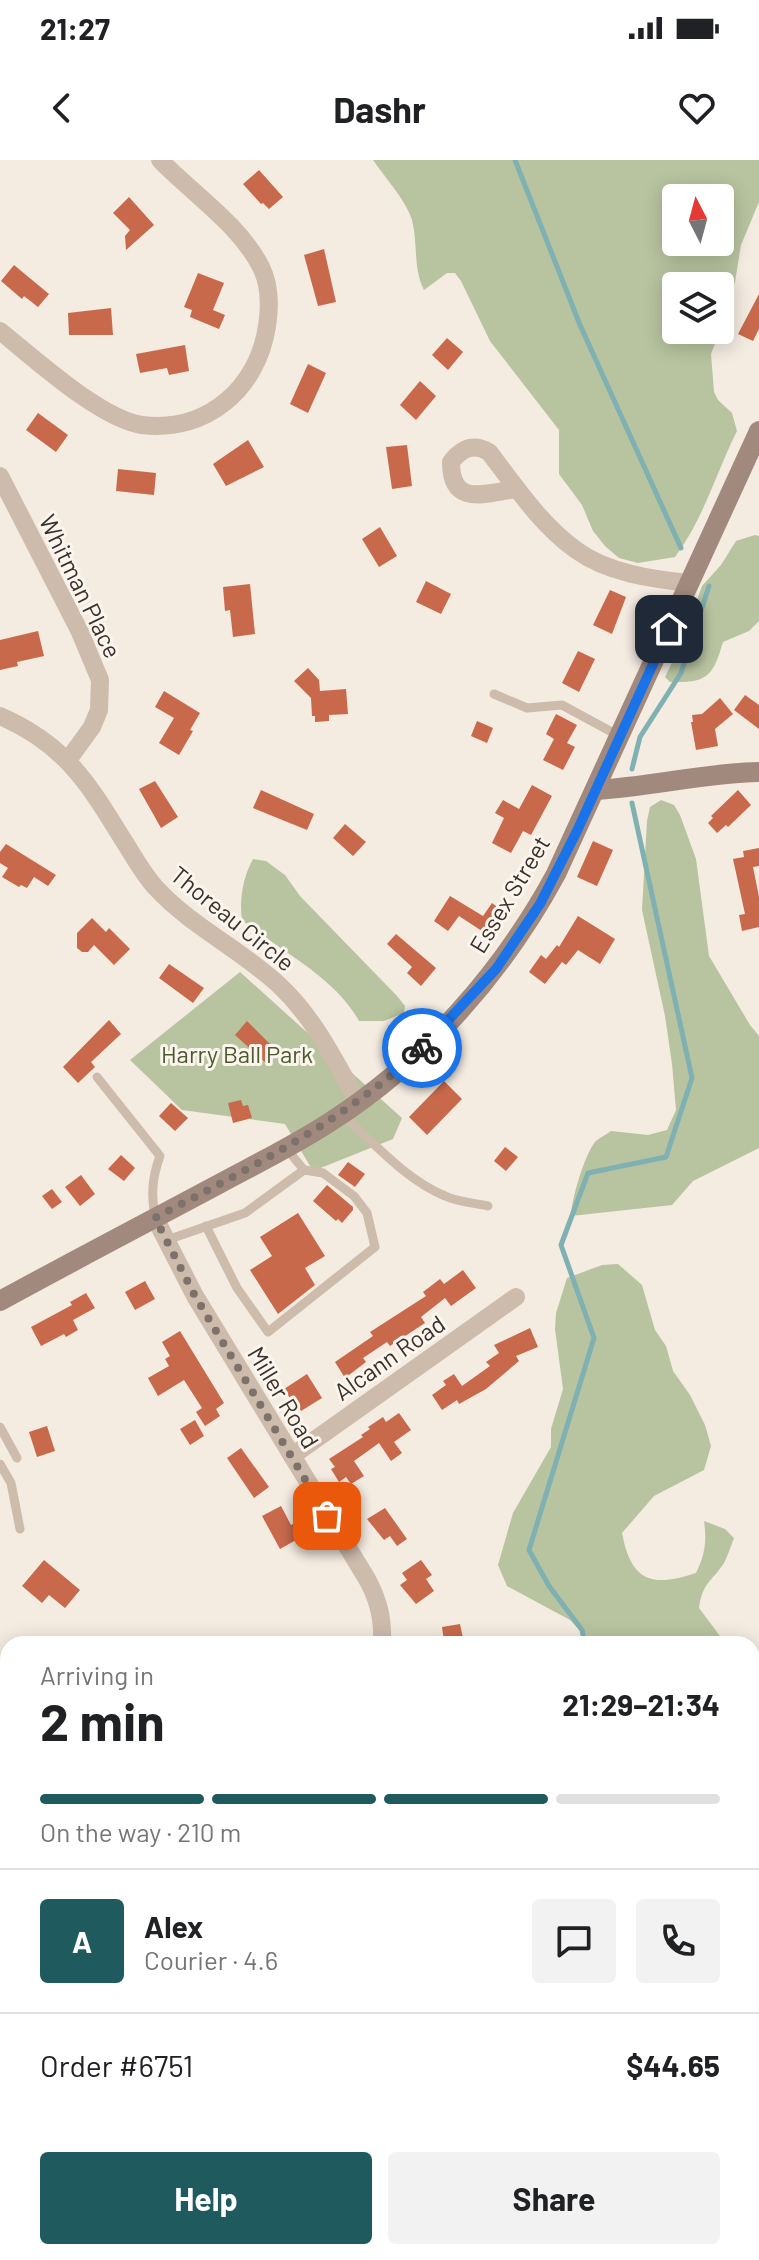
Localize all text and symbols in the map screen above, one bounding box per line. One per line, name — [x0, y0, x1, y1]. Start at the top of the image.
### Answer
text: 21:27 — [40, 10, 110, 46]
icon: back — [40, 86, 84, 130]
icon: heart — [675, 86, 719, 130]
text: Dashr — [333, 87, 426, 130]
north arrow — [662, 184, 734, 256]
map controls — [662, 184, 734, 344]
button: layers — [662, 272, 734, 344]
street label: Whitman Place — [34, 510, 128, 662]
pin — [635, 595, 703, 663]
icon: home — [647, 607, 691, 651]
street label: Essex Street — [463, 830, 555, 958]
street label: Thoreau Circle — [165, 859, 301, 977]
courier — [382, 1008, 462, 1088]
icon: bike — [400, 1026, 444, 1070]
park label: Harry Ball Park — [161, 1039, 313, 1068]
street label: Alcann Road — [328, 1308, 450, 1406]
street label: Miller Road — [242, 1341, 326, 1453]
pin — [293, 1482, 361, 1550]
icon: bag — [305, 1494, 349, 1538]
text: Arriving in — [40, 1659, 154, 1690]
text: 21:29–21:34 — [562, 1686, 720, 1722]
text: 2 min — [40, 1689, 165, 1751]
text: On the way · 210 m — [40, 1816, 241, 1847]
button: chat — [532, 1899, 616, 1983]
button: phone — [636, 1899, 720, 1983]
text: Alex — [144, 1908, 203, 1944]
text: A — [72, 1923, 92, 1959]
text: Courier · 4.6 — [144, 1944, 278, 1975]
text: Order #6751 — [40, 2047, 193, 2083]
text: $44.65 — [626, 2047, 720, 2083]
button: Help — [40, 2152, 372, 2244]
button: Share — [388, 2152, 720, 2244]

